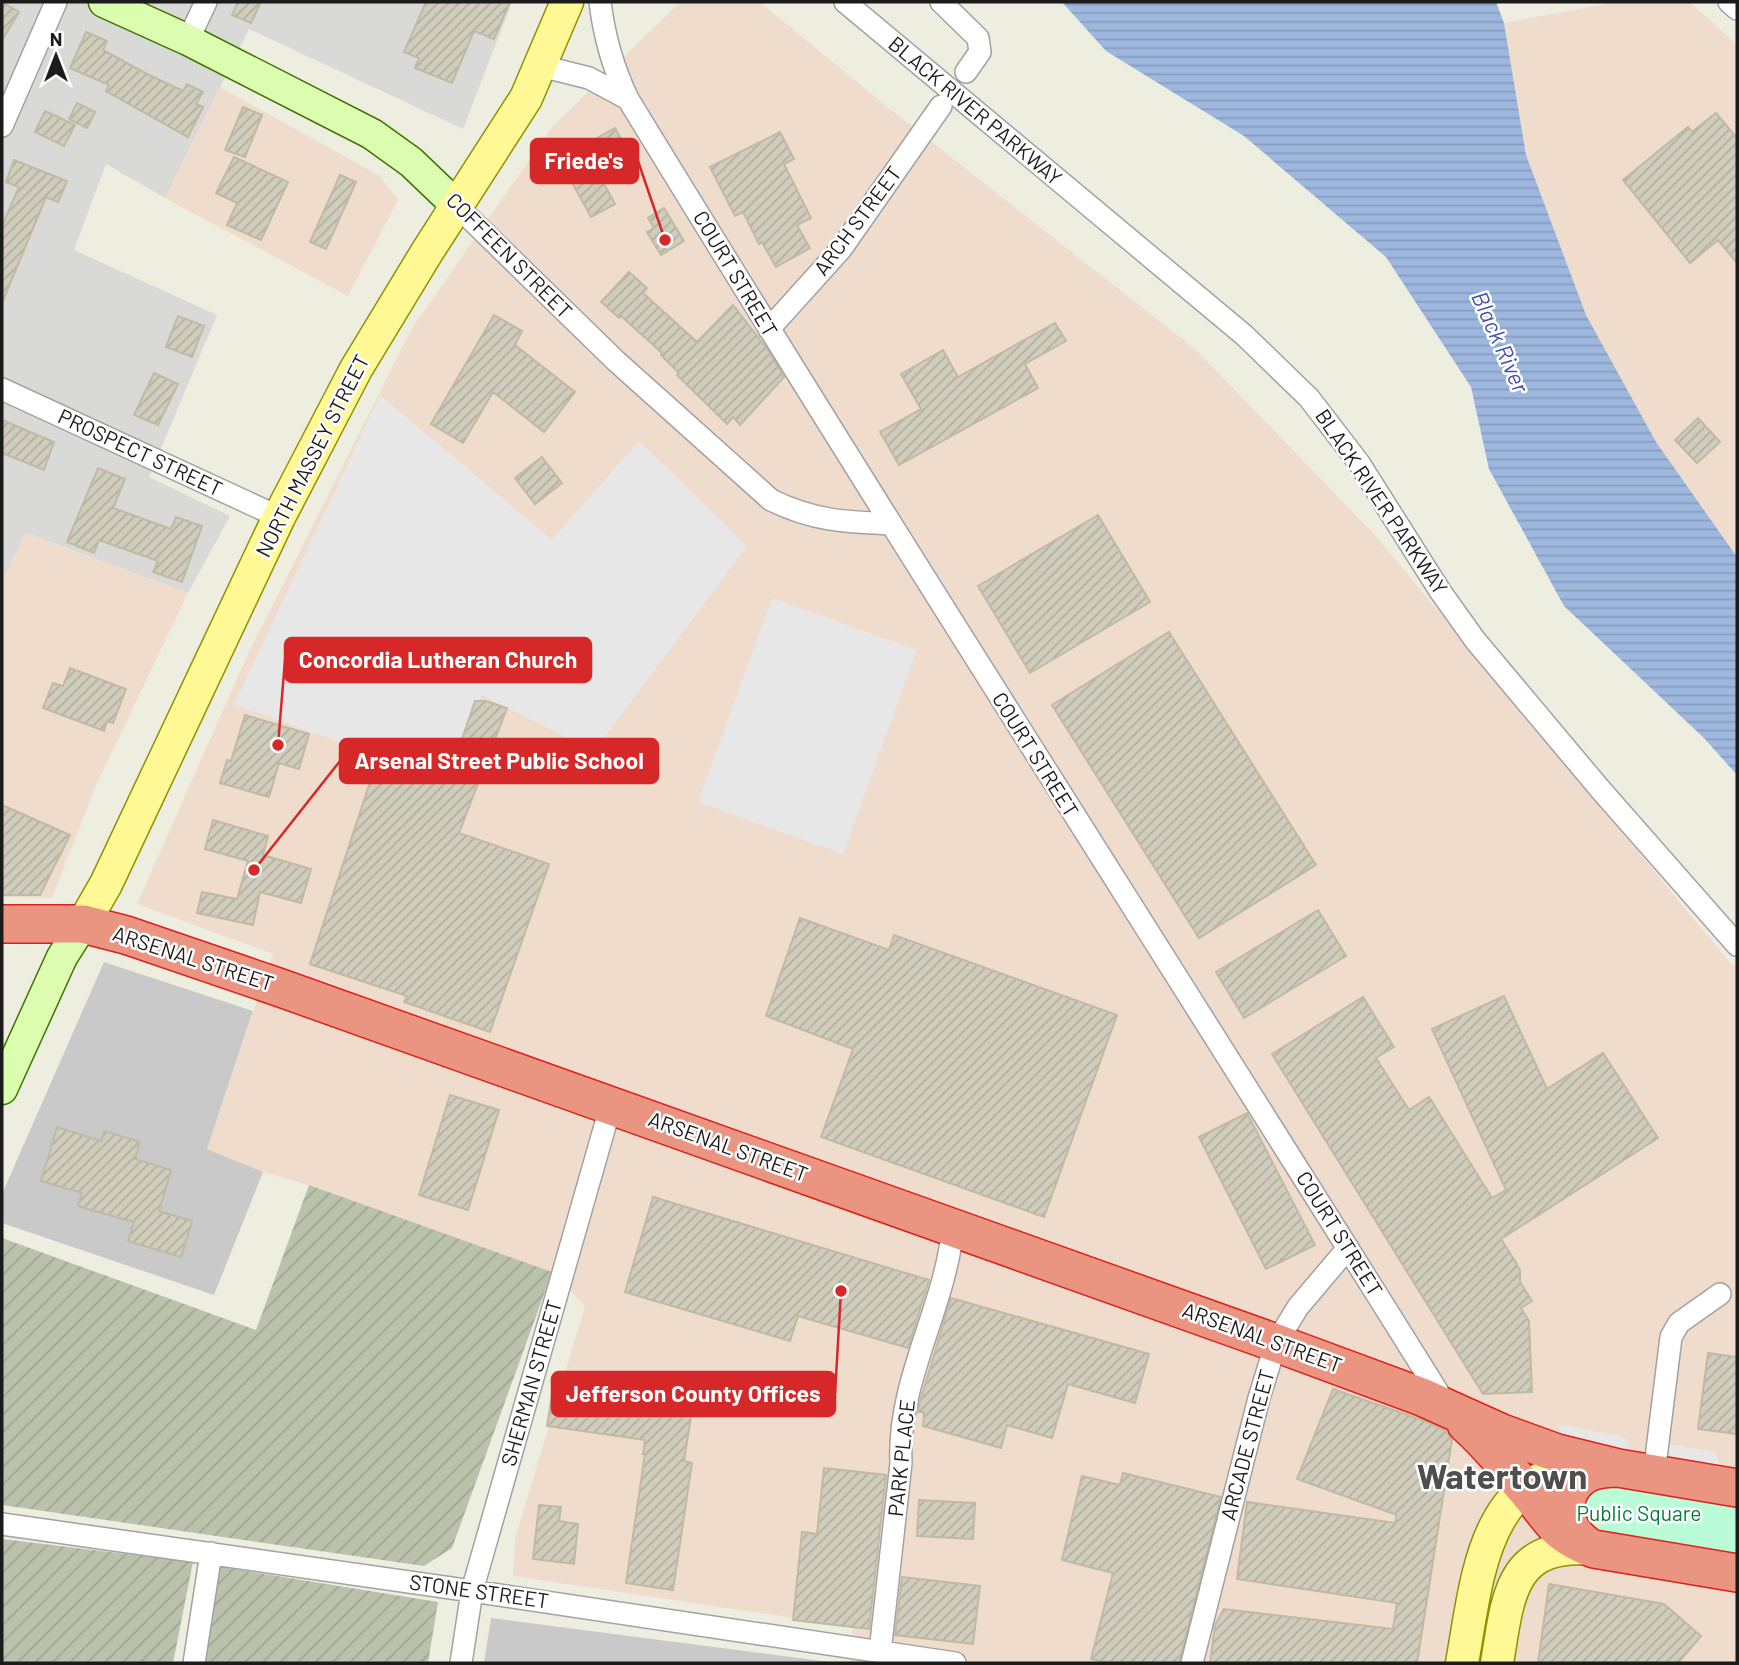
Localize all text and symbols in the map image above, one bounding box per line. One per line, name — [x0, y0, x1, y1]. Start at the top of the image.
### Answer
north arrow — [21, 21, 91, 91]
text: N — [50, 27, 62, 50]
street label: BLACK RIVER PARKWAY — [884, 30, 1068, 190]
callout: Friede's — [531, 139, 638, 183]
text: Friede's — [545, 146, 623, 174]
street label: ARCH STREET — [808, 161, 906, 280]
street label: COFFEEN STREET — [442, 187, 578, 323]
street label: COURT STREET — [689, 206, 784, 341]
water label: Black River — [1466, 287, 1536, 397]
street label: NORTH MASSEY STREET — [250, 350, 374, 561]
street label: PROSPECT STREET — [54, 403, 227, 501]
street label: BLACK RIVER PARKWAY — [1311, 404, 1454, 599]
callout: Concordia Lutheran Church — [285, 638, 591, 682]
text: Concordia Lutheran Church — [299, 645, 577, 673]
street label: COURT STREET — [988, 687, 1085, 821]
callout: Arsenal Street Public School — [340, 739, 658, 783]
text: Arsenal Street Public School — [354, 746, 644, 774]
street label: ARSENAL STREET — [110, 920, 277, 995]
street label: ARSENAL STREET — [645, 1105, 812, 1186]
street label: COURT STREET — [1292, 1166, 1389, 1300]
street label: ARSENAL STREET — [1179, 1296, 1346, 1377]
street label: SHERMAN STREET — [495, 1297, 566, 1469]
street label: ARCADE STREET — [1214, 1366, 1279, 1523]
callout: Jefferson County Offices — [552, 1372, 835, 1416]
text: Jefferson County Offices — [565, 1379, 821, 1407]
street label: PARK PLACE — [882, 1398, 919, 1518]
district label: Watertown — [1417, 1454, 1587, 1496]
park label: Public Square — [1576, 1500, 1702, 1525]
street label: STONE STREET — [408, 1568, 551, 1613]

